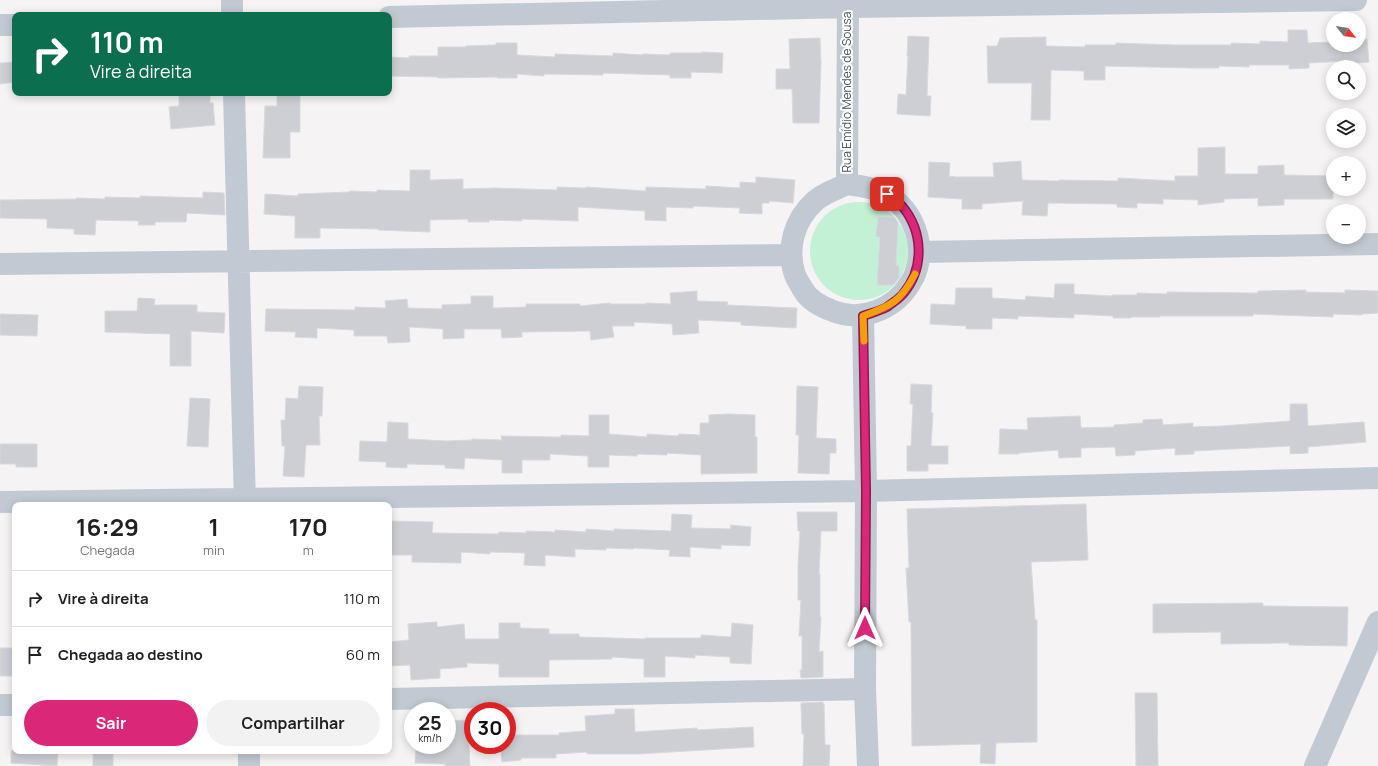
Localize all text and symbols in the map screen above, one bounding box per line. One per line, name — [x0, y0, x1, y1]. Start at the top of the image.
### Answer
street label: Rua Emídio Mendes de Sousa — [838, 12, 855, 172]
north arrow — [1326, 12, 1366, 52]
map controls — [1326, 12, 1366, 244]
text: 110 m — [90, 23, 164, 61]
icon: right — [24, 28, 76, 80]
text: Vire à direita — [90, 59, 192, 83]
button: search — [1326, 60, 1366, 100]
button: layers — [1326, 108, 1366, 148]
button: + — [1326, 156, 1366, 196]
pin — [870, 177, 904, 211]
icon: arrive — [876, 183, 898, 205]
button: − — [1326, 204, 1366, 244]
text: 16:29 — [76, 510, 139, 543]
text: 1 — [209, 510, 219, 543]
text: 170 — [289, 510, 328, 543]
text: Chegada — [80, 541, 135, 559]
text: min — [203, 541, 225, 559]
text: m — [303, 541, 314, 559]
icon: right — [24, 588, 46, 610]
text: Vire à direita — [58, 588, 149, 609]
text: 110 m — [343, 588, 380, 609]
position arrow — [844, 607, 886, 649]
icon: arrive — [24, 644, 46, 666]
text: Chegada ao destino — [58, 644, 203, 665]
text: 60 m — [346, 644, 380, 665]
button: Sair — [24, 700, 198, 746]
button: Compartilhar — [206, 700, 380, 746]
speed limit sign: 30 — [464, 702, 516, 754]
text: 25 — [418, 709, 442, 736]
text: km/h — [418, 731, 442, 745]

